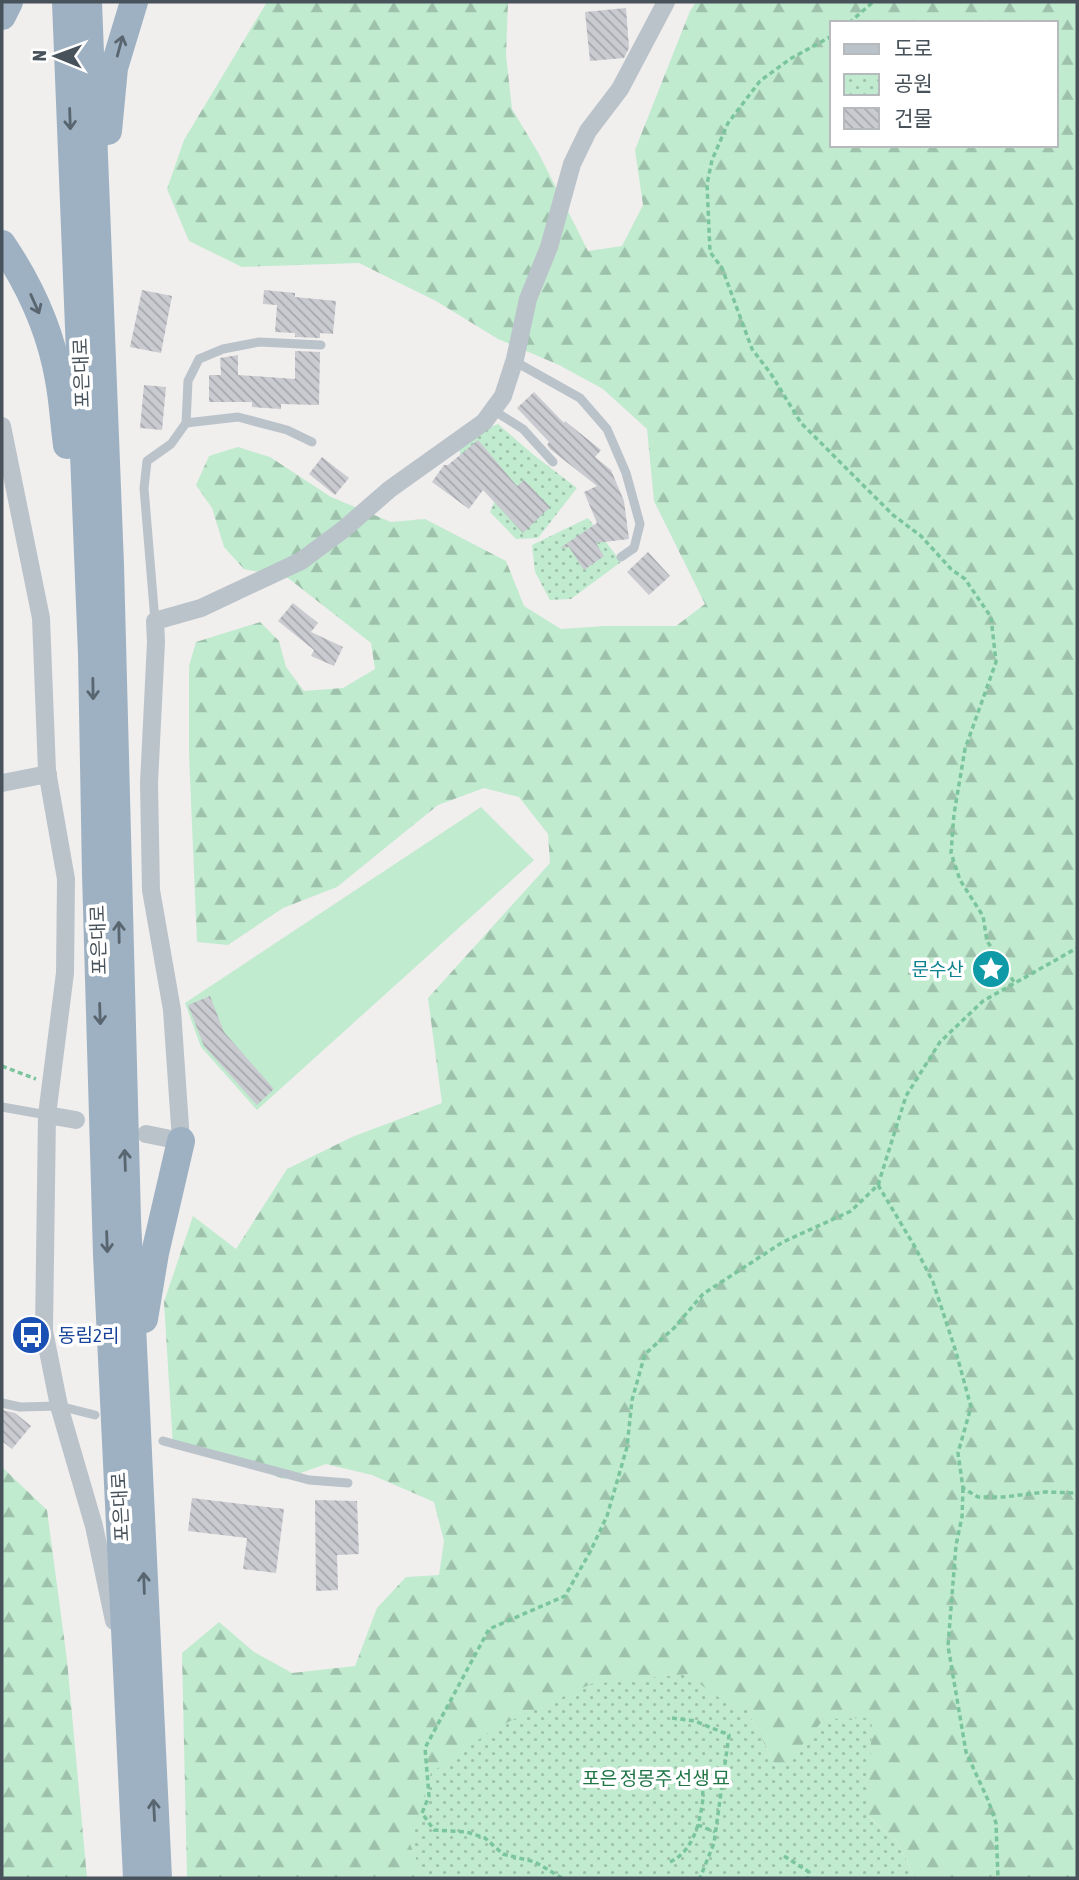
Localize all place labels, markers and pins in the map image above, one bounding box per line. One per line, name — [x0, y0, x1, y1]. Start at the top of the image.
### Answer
place icon: 문수산 — [970, 948, 1012, 990]
place label: 문수산 — [912, 958, 964, 980]
bus stop icon: 동림2리 — [10, 1314, 52, 1356]
place label: 동림2리 — [58, 1324, 119, 1346]

